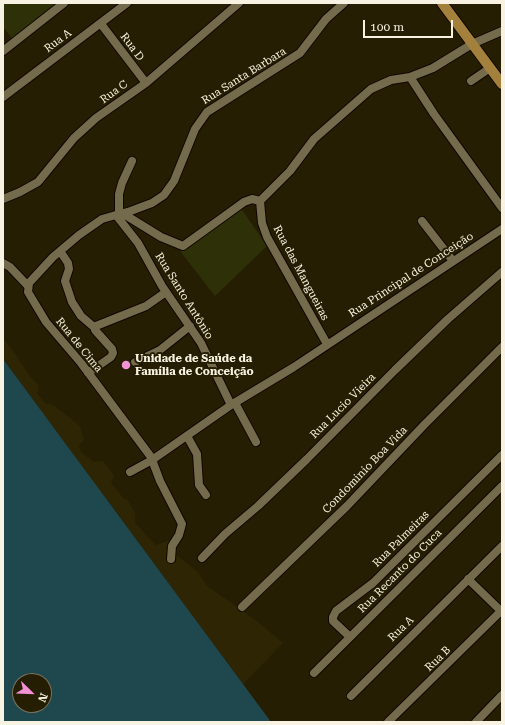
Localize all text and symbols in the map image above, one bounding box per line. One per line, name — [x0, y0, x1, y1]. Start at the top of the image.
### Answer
scale bar — [365, 12, 455, 38]
text: 100 m — [370, 20, 404, 34]
street label: Rua A — [42, 26, 74, 56]
street label: Rua D — [117, 30, 147, 64]
street label: Rua Santa Barbara — [199, 45, 289, 107]
street label: Rua C — [98, 78, 130, 106]
street label: Rua das Mangueiras — [270, 223, 332, 323]
street label: Rua Principal de Conceição — [346, 230, 476, 320]
street label: Rua Santo Antônio — [152, 250, 216, 342]
street label: Rua de Cima — [53, 315, 105, 375]
place label: Unidade de Saúde da Família de Conceição — [135, 352, 254, 378]
marker: Unidade de Saúde da Família de Conceição — [120, 359, 132, 371]
street label: Rua Lucio Vieira — [308, 371, 378, 441]
street label: Condominio Boa Vida — [320, 424, 410, 516]
street label: Rua Palmeiras — [370, 508, 432, 570]
street label: Rua Recanto do Cuca — [355, 526, 445, 616]
street label: Rua A — [385, 614, 417, 644]
street label: Rua B — [422, 644, 454, 674]
north arrow — [12, 673, 52, 713]
text: N — [35, 691, 50, 704]

